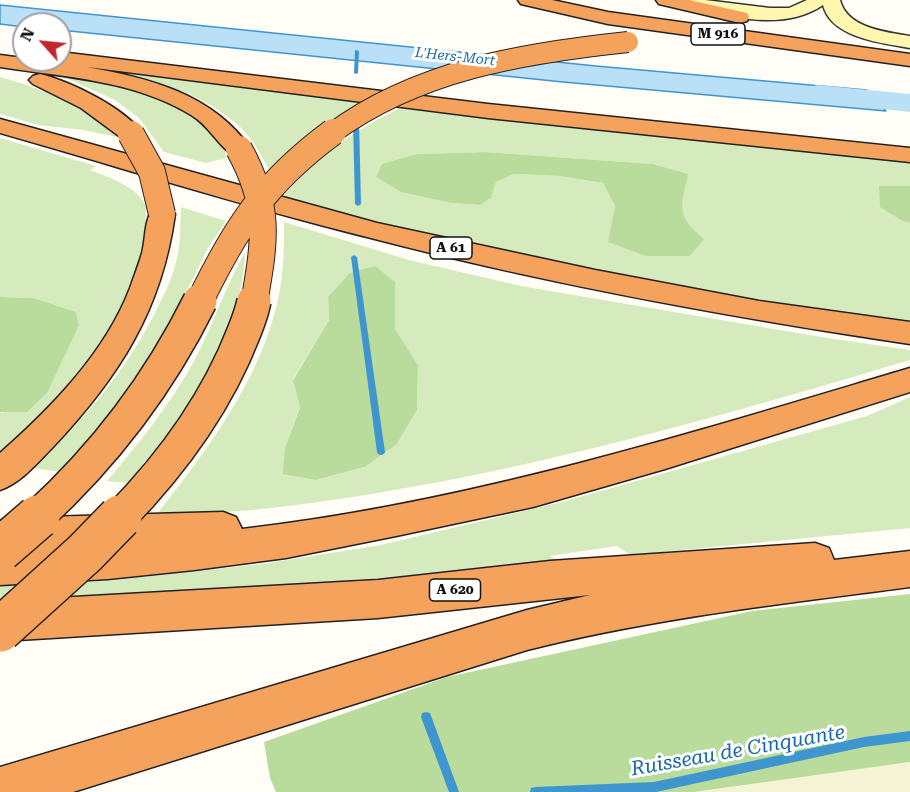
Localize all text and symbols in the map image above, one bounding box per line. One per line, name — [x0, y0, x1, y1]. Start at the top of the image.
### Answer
north arrow — [12, 12, 72, 72]
road number: M 916 — [691, 23, 745, 45]
text: N — [16, 25, 39, 44]
water label: L'Hers-Mort — [414, 44, 496, 70]
road number: A 61 — [430, 237, 472, 259]
road number: A 620 — [430, 579, 480, 601]
water label: Ruisseau de Cinquante — [629, 720, 847, 782]

